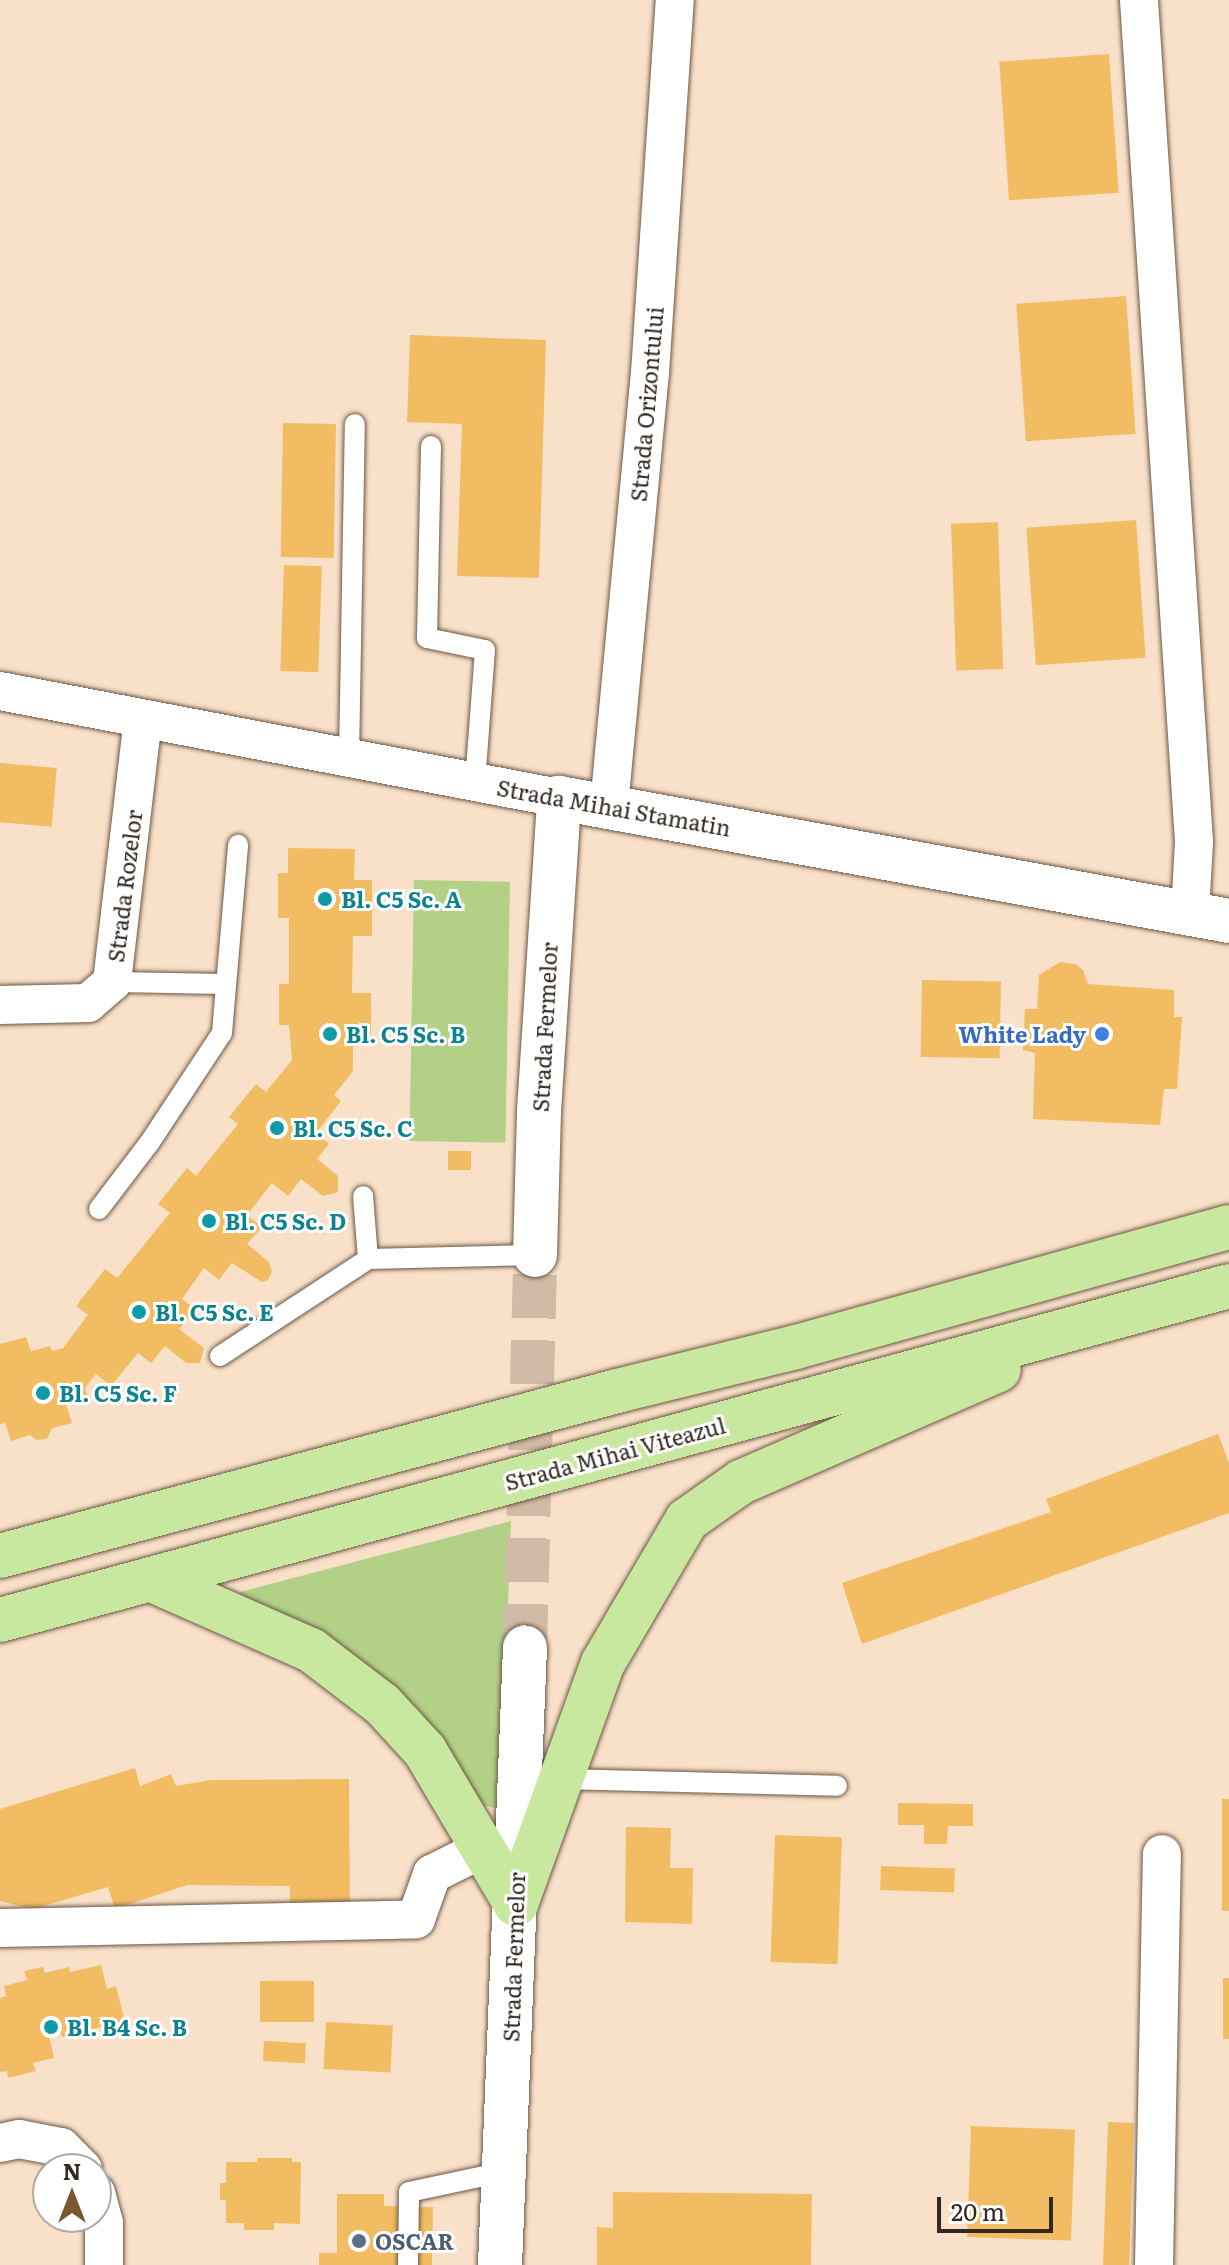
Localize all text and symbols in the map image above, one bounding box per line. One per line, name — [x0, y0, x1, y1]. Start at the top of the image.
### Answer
street label: Strada Orizontului — [624, 305, 668, 503]
street label: Strada Mihai Stamatin — [495, 773, 733, 841]
street label: Strada Rozelor — [102, 808, 146, 964]
place label: Bl. C5 Sc. A — [341, 886, 462, 912]
marker: Bl. C5 Sc. A — [316, 890, 334, 908]
street label: Strada Fermelor — [526, 941, 562, 1113]
place label: Bl. C5 Sc. B — [346, 1021, 465, 1047]
place label: White Lady — [958, 1021, 1086, 1047]
marker: Bl. C5 Sc. B — [321, 1025, 339, 1043]
marker: White Lady — [1093, 1025, 1111, 1043]
place label: Bl. C5 Sc. C — [293, 1115, 413, 1141]
marker: Bl. C5 Sc. C — [268, 1119, 286, 1137]
place label: Bl. C5 Sc. D — [225, 1208, 346, 1234]
marker: Bl. C5 Sc. D — [200, 1212, 218, 1230]
place label: Bl. C5 Sc. E — [155, 1299, 274, 1325]
marker: Bl. C5 Sc. E — [130, 1303, 148, 1321]
place label: Bl. C5 Sc. F — [59, 1380, 177, 1406]
marker: Bl. C5 Sc. F — [34, 1384, 52, 1402]
street label: Strada Mihai Viteazul — [502, 1411, 728, 1495]
street label: Strada Fermelor — [497, 1872, 529, 2042]
place label: Bl. B4 Sc. B — [67, 2014, 187, 2040]
marker: Bl. B4 Sc. B — [42, 2018, 60, 2036]
north arrow — [32, 2153, 112, 2233]
text: N — [63, 2154, 81, 2187]
scale bar — [941, 2181, 1057, 2231]
text: 20 m — [951, 2193, 1005, 2228]
place label: OSCAR — [375, 2228, 454, 2254]
marker: OSCAR — [350, 2232, 368, 2250]

